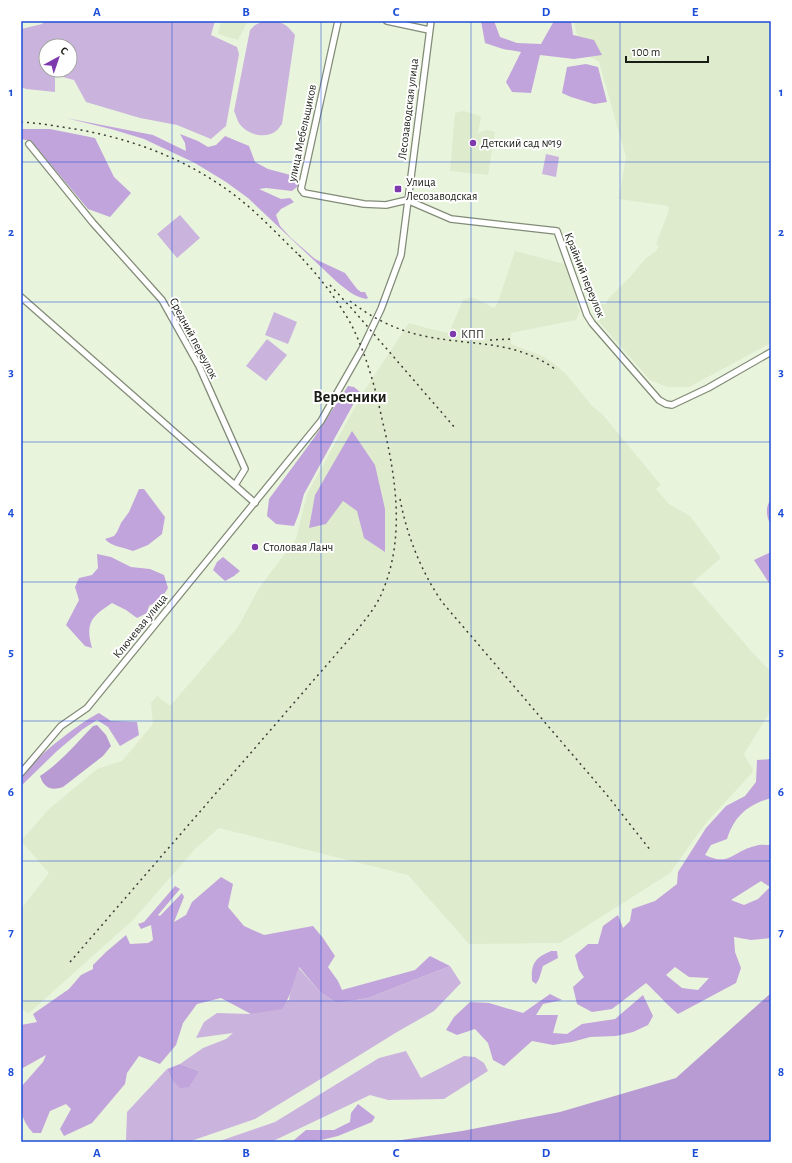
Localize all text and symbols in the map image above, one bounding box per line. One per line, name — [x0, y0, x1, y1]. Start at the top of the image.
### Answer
text: A — [93, 6, 101, 19]
text: B — [242, 6, 250, 19]
text: C — [393, 6, 400, 19]
text: D — [542, 6, 551, 19]
text: E — [692, 6, 699, 19]
north arrow — [38, 38, 78, 78]
scale bar — [626, 38, 708, 64]
text: С — [58, 45, 70, 57]
text: 100 m — [632, 46, 660, 58]
street label: Лесозаводская улица — [396, 57, 421, 160]
street label: улица Мебельщиков — [286, 83, 319, 184]
text: 1 — [9, 86, 13, 99]
text: 1 — [779, 86, 783, 99]
place label: Детский сад №19 — [481, 137, 562, 149]
marker: Детский сад №19 — [468, 138, 478, 148]
place label: Улица Лесозаводская — [406, 176, 477, 202]
marker: Улица Лесозаводская — [393, 184, 403, 194]
text: 2 — [8, 226, 14, 239]
text: 2 — [778, 226, 784, 239]
street label: Крайний переулок — [562, 231, 608, 320]
street label: Средний переулок — [167, 295, 221, 381]
place label: КПП — [461, 328, 484, 340]
marker: КПП — [448, 329, 458, 339]
text: 3 — [8, 366, 14, 379]
text: 3 — [778, 366, 784, 379]
district label: Вересники — [313, 389, 387, 405]
text: 4 — [8, 506, 15, 519]
text: 4 — [778, 506, 785, 519]
place label: Столовая Ланч — [263, 541, 333, 553]
marker: Столовая Ланч — [250, 542, 260, 552]
street label: Ключевая улица — [111, 591, 171, 661]
text: 5 — [8, 646, 14, 659]
text: 5 — [778, 646, 784, 659]
text: 6 — [8, 786, 14, 799]
text: 6 — [778, 786, 784, 799]
text: 7 — [8, 926, 14, 939]
text: 7 — [778, 926, 784, 939]
text: 8 — [8, 1066, 14, 1079]
text: 8 — [778, 1066, 784, 1079]
text: A — [93, 1147, 101, 1160]
text: B — [242, 1147, 250, 1160]
text: C — [393, 1147, 400, 1160]
text: D — [542, 1147, 551, 1160]
text: E — [692, 1147, 699, 1160]

